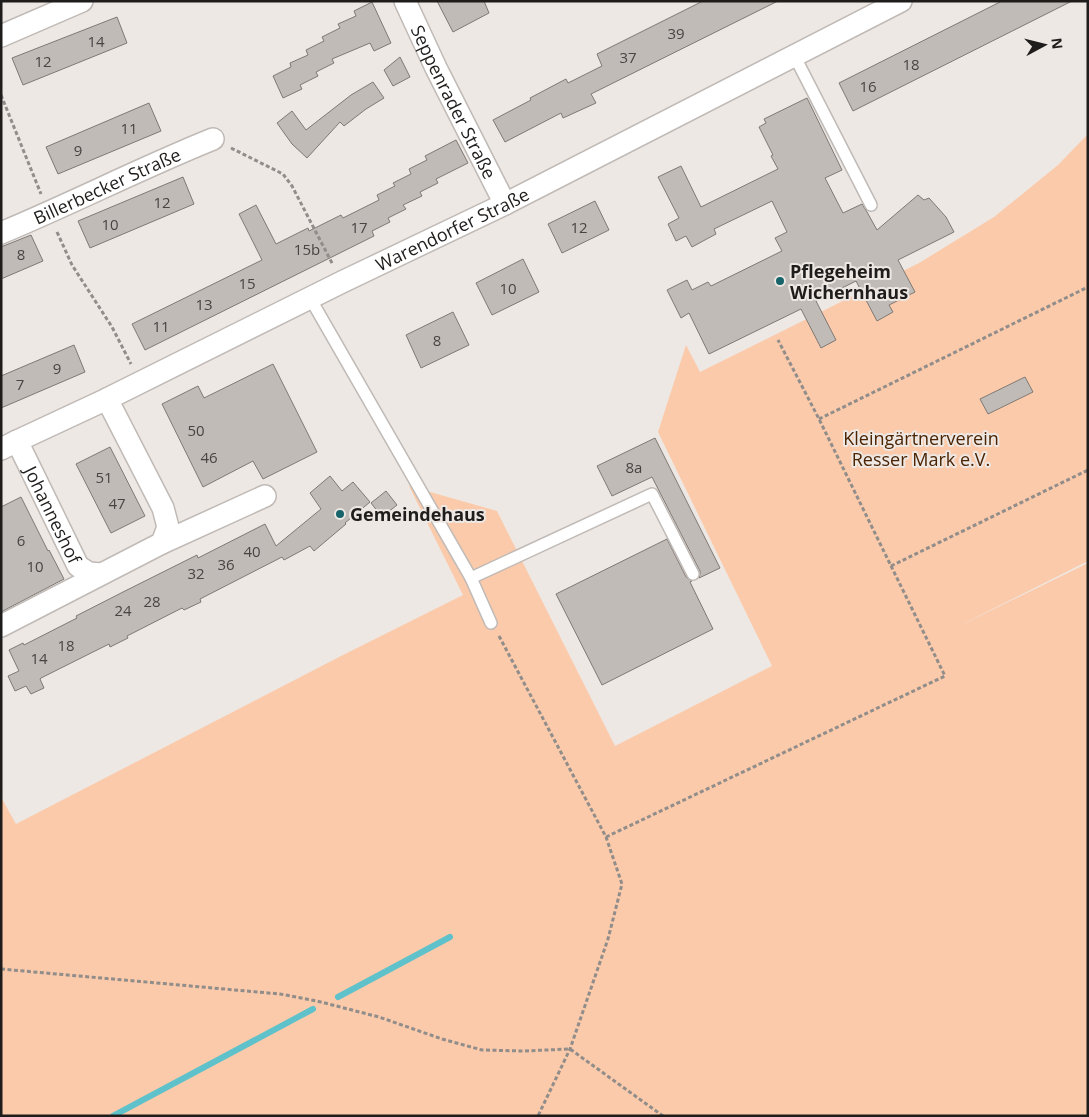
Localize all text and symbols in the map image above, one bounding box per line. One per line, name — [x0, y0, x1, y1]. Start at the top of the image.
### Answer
north arrow — [1019, 20, 1069, 70]
street label: Seppenrader Straße — [406, 21, 502, 183]
house number: 39 — [667, 23, 685, 43]
house number: 14 — [87, 31, 105, 51]
text: N — [1047, 37, 1068, 50]
house number: 37 — [619, 47, 637, 67]
house number: 12 — [34, 51, 52, 71]
house number: 18 — [902, 54, 920, 74]
house number: 16 — [859, 76, 877, 96]
house number: 11 — [120, 118, 138, 138]
house number: 9 — [74, 140, 82, 160]
street label: Billerbecker Straße — [30, 142, 184, 230]
street label: Warendorfer Straße — [372, 182, 533, 276]
house number: 12 — [153, 192, 171, 212]
house number: 10 — [101, 214, 119, 234]
house number: 17 — [350, 217, 368, 237]
house number: 12 — [570, 217, 588, 237]
house number: 15b — [294, 239, 320, 259]
house number: 8 — [17, 244, 25, 264]
place label: Pflegeheim Wichernhaus — [790, 259, 908, 304]
house number: 15 — [238, 273, 256, 293]
marker: Pflegeheim Wichernhaus — [774, 275, 786, 287]
house number: 10 — [499, 278, 517, 298]
house number: 13 — [195, 294, 213, 314]
house number: 11 — [152, 316, 170, 336]
house number: 8 — [433, 330, 441, 350]
house number: 9 — [53, 358, 61, 378]
house number: 7 — [16, 374, 24, 394]
house number: 50 — [187, 420, 205, 440]
park label: Kleingärtnerverein Resser Mark e.V. — [843, 426, 999, 471]
house number: 46 — [200, 447, 218, 467]
house number: 8a — [626, 457, 642, 477]
street label: Johanneshof — [18, 460, 87, 568]
house number: 51 — [95, 467, 113, 487]
house number: 47 — [108, 493, 126, 513]
place label: Gemeindehaus — [350, 502, 485, 526]
marker: Gemeindehaus — [334, 508, 346, 520]
house number: 6 — [17, 530, 25, 550]
house number: 40 — [243, 541, 261, 561]
house number: 36 — [217, 554, 235, 574]
house number: 10 — [26, 556, 44, 576]
house number: 32 — [187, 563, 205, 583]
house number: 28 — [143, 591, 161, 611]
house number: 24 — [114, 600, 132, 620]
house number: 18 — [57, 635, 75, 655]
house number: 14 — [30, 648, 48, 668]

